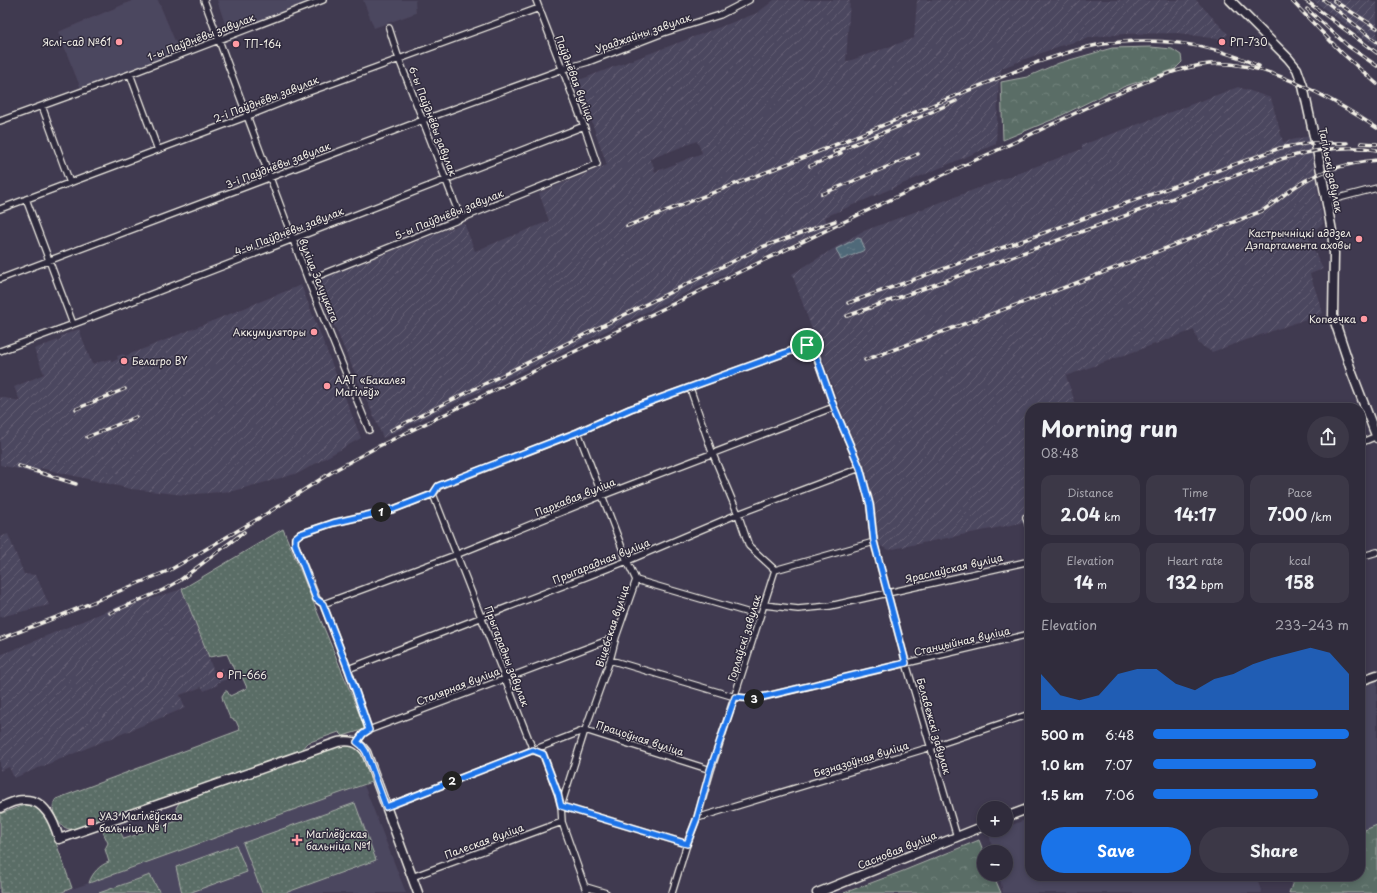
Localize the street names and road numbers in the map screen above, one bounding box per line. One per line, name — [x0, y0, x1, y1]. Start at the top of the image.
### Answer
street label: 1-ы Паўднёвы завулак — [145, 9, 257, 65]
street label: Ураджайны завулак — [593, 9, 693, 57]
street label: Паўднёвая вуліца — [551, 33, 599, 124]
street label: 6-ы Паўднёвы завулак — [405, 64, 461, 178]
street label: 2-і Паўднёвы завулак — [211, 71, 321, 126]
street label: Тагільскі завулак — [1315, 126, 1347, 214]
street label: 3-і Паўднёвы завулак — [223, 138, 333, 192]
street label: 5-ы Паўднёвы завулак — [392, 185, 506, 243]
street label: 4-ы Паўднёвы завулак — [232, 203, 346, 259]
street label: вуліца Залуцкага — [295, 236, 343, 325]
street label: Паркавая вуліца — [532, 473, 619, 520]
street label: Прыгарадная вуліца — [550, 534, 653, 588]
street label: Яраслаўская вуліца — [904, 549, 1005, 587]
street label: Віцебская вуліца — [591, 582, 633, 669]
street label: Горлаўскі завулак — [723, 593, 765, 683]
street label: Прыгарадны завулак — [480, 603, 534, 709]
street label: Станцыйная вуліца — [912, 622, 1012, 660]
street label: Сталярная вуліца — [414, 662, 503, 709]
street label: Белавежскі завулак — [913, 676, 955, 776]
street label: Працоўная вуліца — [594, 716, 687, 760]
street label: Безназоўная вуліца — [811, 737, 911, 781]
street label: Палеская вуліца — [442, 819, 527, 863]
street label: Сасновая вуліца — [855, 827, 940, 873]

